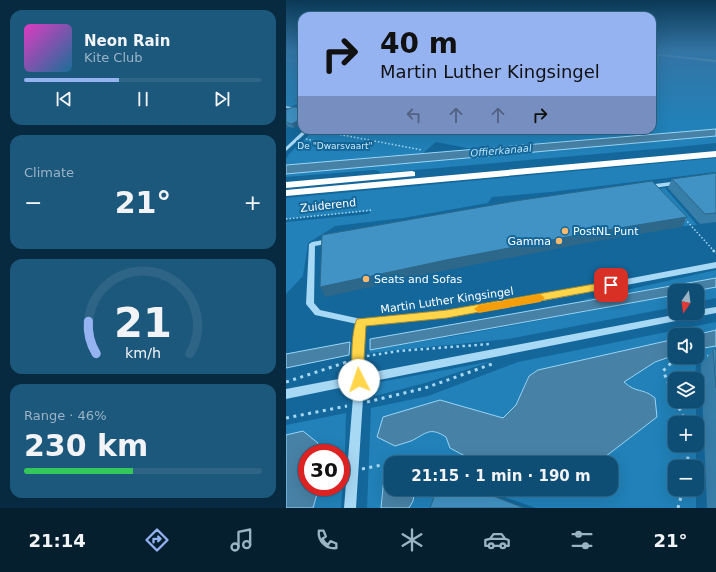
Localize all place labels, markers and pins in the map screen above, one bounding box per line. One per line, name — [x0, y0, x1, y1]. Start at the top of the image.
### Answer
place label: PostNL Punt — [573, 225, 639, 238]
marker: PostNL Punt — [560, 226, 570, 236]
place label: Gamma — [508, 235, 551, 248]
marker: Gamma — [554, 236, 564, 246]
pin — [594, 268, 628, 302]
place label: Seats and Sofas — [374, 273, 463, 286]
marker: Seats and Sofas — [361, 274, 371, 284]

